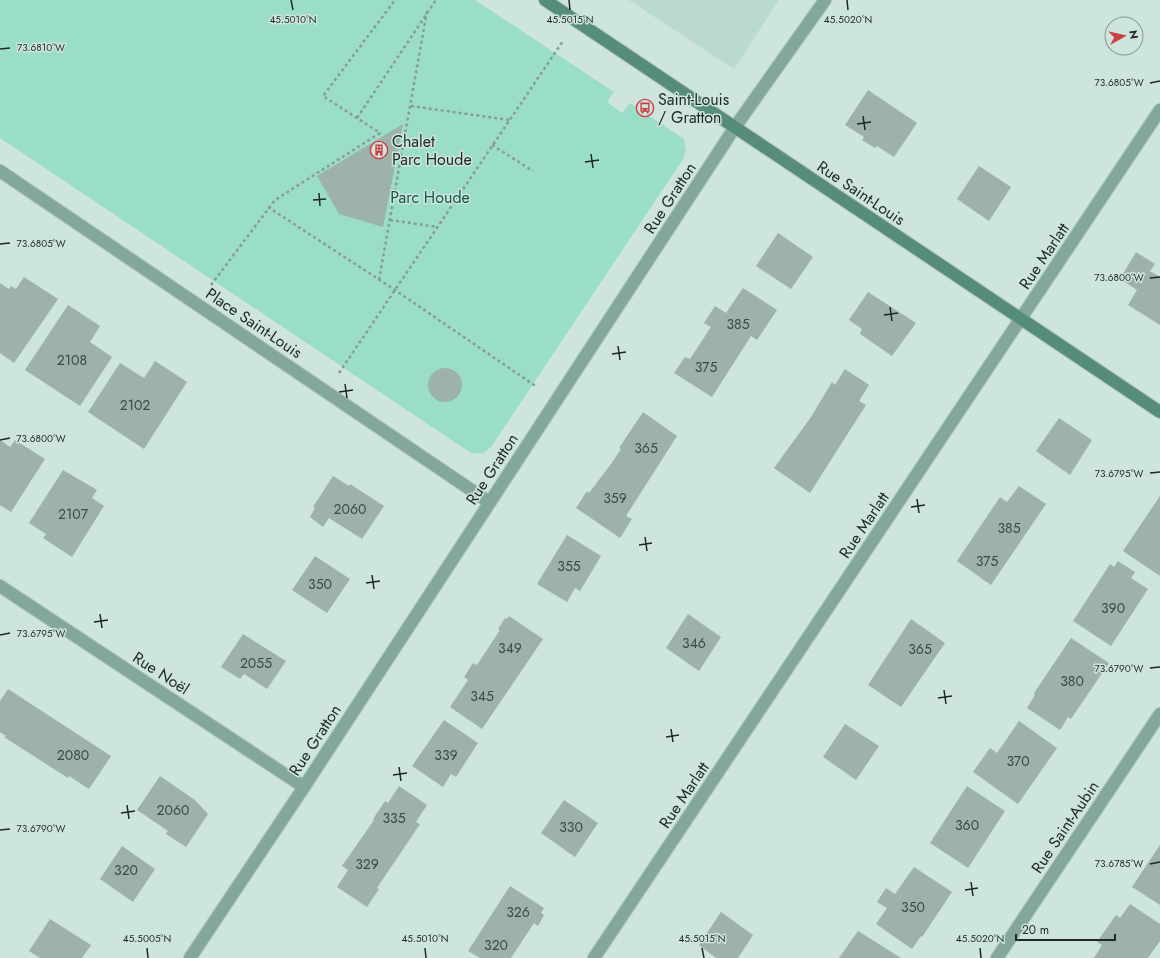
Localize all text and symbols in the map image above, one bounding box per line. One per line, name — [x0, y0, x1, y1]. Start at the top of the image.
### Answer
text: 45.5010°N — [269, 12, 317, 27]
text: 45.5015°N — [547, 12, 593, 27]
text: 45.5020°N — [824, 12, 872, 27]
north arrow — [1104, 16, 1144, 56]
text: N — [1125, 29, 1142, 40]
text: 73.6810°W — [17, 40, 65, 55]
text: 73.6805°W — [1094, 75, 1144, 90]
place label: Saint-Louis / Gratton — [658, 88, 729, 129]
bus stop icon: Saint-Louis / Gratton — [635, 98, 655, 118]
place label: Chalet Parc Houde — [392, 130, 472, 171]
building icon: Chalet Parc Houde — [369, 140, 389, 160]
street label: Rue Saint-Louis — [812, 155, 910, 231]
street label: Rue Gratton — [638, 158, 702, 238]
park label: Parc Houde — [390, 186, 470, 209]
street label: Rue Marlatt — [1013, 218, 1075, 294]
text: 73.6805°W — [16, 236, 66, 251]
text: 73.6800°W — [1094, 270, 1144, 285]
street label: Place Saint-Louis — [201, 282, 307, 364]
house number: 385 — [726, 314, 750, 334]
house number: 2108 — [57, 350, 87, 370]
house number: 375 — [695, 357, 717, 377]
house number: 2102 — [120, 395, 150, 415]
street label: Rue Gratton — [460, 429, 524, 509]
text: 73.6800°W — [16, 431, 66, 446]
house number: 365 — [634, 438, 658, 458]
text: 73.6795°W — [1095, 466, 1143, 481]
street label: Rue Marlatt — [833, 487, 895, 563]
house number: 359 — [603, 488, 627, 508]
house number: 2060 — [334, 499, 366, 519]
house number: 2107 — [58, 504, 89, 524]
house number: 385 — [997, 518, 1021, 538]
house number: 375 — [976, 551, 998, 571]
house number: 355 — [557, 556, 581, 576]
house number: 350 — [308, 574, 332, 594]
house number: 390 — [1101, 598, 1125, 618]
text: 73.6795°W — [17, 626, 65, 641]
house number: 346 — [682, 633, 706, 653]
house number: 349 — [498, 638, 522, 658]
house number: 365 — [908, 639, 932, 659]
street label: Rue Noël — [128, 646, 194, 700]
house number: 2055 — [240, 653, 272, 673]
text: 73.6790°W — [1094, 661, 1144, 676]
house number: 380 — [1060, 671, 1084, 691]
house number: 345 — [470, 686, 494, 706]
street label: Rue Gratton — [283, 700, 347, 780]
house number: 2080 — [57, 745, 89, 765]
house number: 339 — [434, 745, 458, 765]
house number: 370 — [1006, 751, 1030, 771]
street label: Rue Marlatt — [653, 757, 715, 833]
street label: Rue Saint-Aubin — [1026, 776, 1104, 878]
house number: 2060 — [157, 800, 189, 820]
house number: 335 — [382, 808, 406, 828]
house number: 360 — [955, 815, 979, 835]
house number: 330 — [559, 817, 583, 837]
text: 73.6790°W — [16, 821, 66, 836]
house number: 329 — [355, 854, 379, 874]
text: 73.6785°W — [1095, 856, 1143, 871]
house number: 320 — [114, 860, 138, 880]
house number: 350 — [901, 897, 925, 917]
house number: 326 — [506, 902, 530, 922]
scale bar — [1016, 916, 1115, 942]
text: 20 m — [1022, 921, 1049, 939]
text: 45.5005°N — [123, 931, 171, 946]
text: 45.5010°N — [401, 931, 449, 946]
text: 45.5015°N — [679, 931, 725, 946]
text: 45.5020°N — [956, 931, 1004, 946]
house number: 320 — [484, 935, 508, 955]

